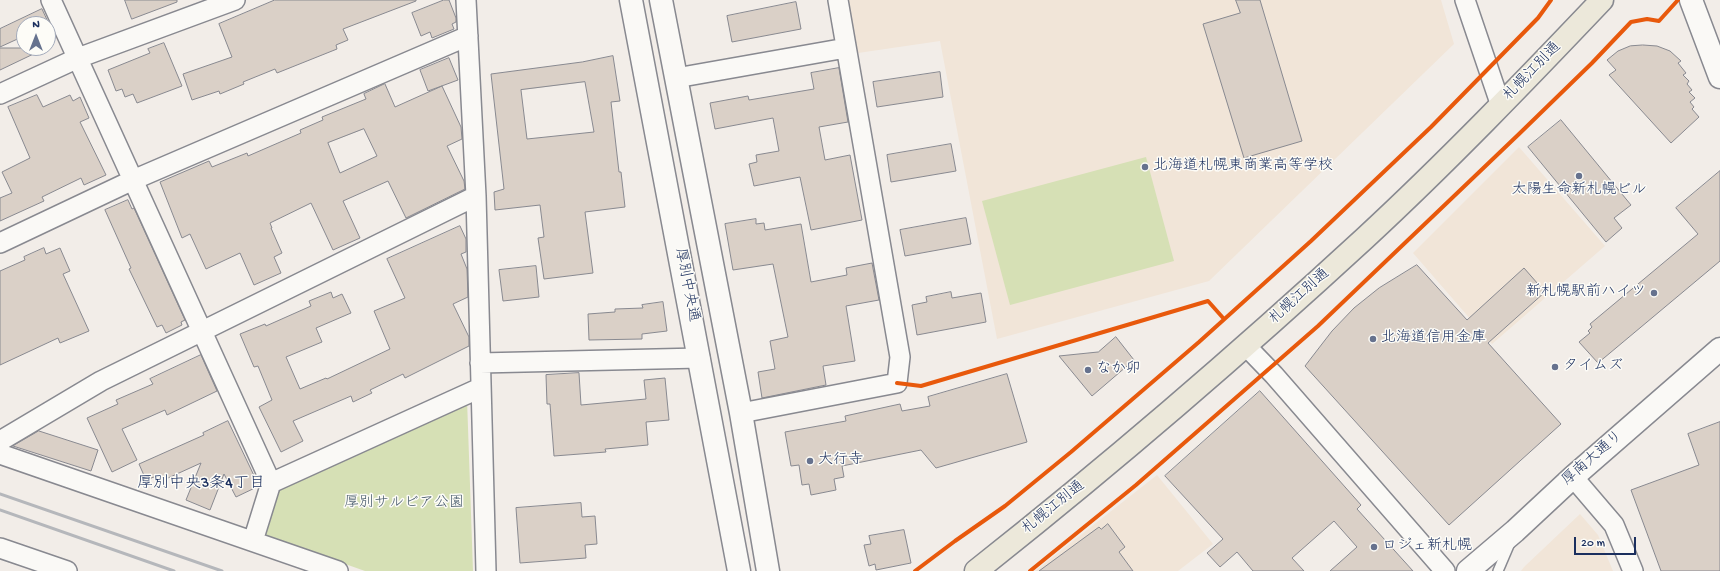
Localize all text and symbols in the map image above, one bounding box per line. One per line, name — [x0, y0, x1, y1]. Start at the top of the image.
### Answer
north arrow — [16, 16, 56, 56]
text: N — [32, 19, 40, 31]
street label: 札幌江別通 — [1500, 39, 1566, 105]
place label: 北海道札幌東商業高等学校 — [1153, 158, 1333, 176]
marker: 北海道札幌東商業高等学校 — [1140, 162, 1150, 172]
marker: 太陽生命新札幌ビル — [1574, 171, 1584, 181]
place label: 太陽生命新札幌ビル — [1512, 182, 1646, 200]
street label: 厚別中央通 — [670, 246, 702, 324]
street label: 札幌江別通 — [1266, 265, 1334, 329]
place label: 新札幌駅前ハイツ — [1526, 284, 1646, 302]
marker: 新札幌駅前ハイツ — [1649, 288, 1659, 298]
place label: 北海道信用金庫 — [1381, 330, 1486, 348]
marker: 北海道信用金庫 — [1368, 334, 1378, 344]
place label: タイムズ — [1563, 358, 1623, 376]
place label: なか卯 — [1096, 361, 1141, 379]
marker: タイムズ — [1550, 362, 1560, 372]
marker: なか卯 — [1083, 365, 1093, 375]
street label: 厚南大通り — [1559, 428, 1627, 490]
place label: 大行寺 — [818, 452, 863, 470]
marker: 大行寺 — [805, 456, 815, 466]
district label: 厚別中央3条4丁目 — [137, 475, 265, 495]
street label: 札幌江別通 — [1019, 477, 1089, 539]
park label: 厚別サルビア公園 — [344, 495, 464, 513]
scale bar — [1576, 529, 1638, 555]
text: 20 m — [1581, 537, 1605, 551]
place label: ロジェ新札幌 — [1382, 538, 1472, 556]
marker: ロジェ新札幌 — [1369, 542, 1379, 552]

